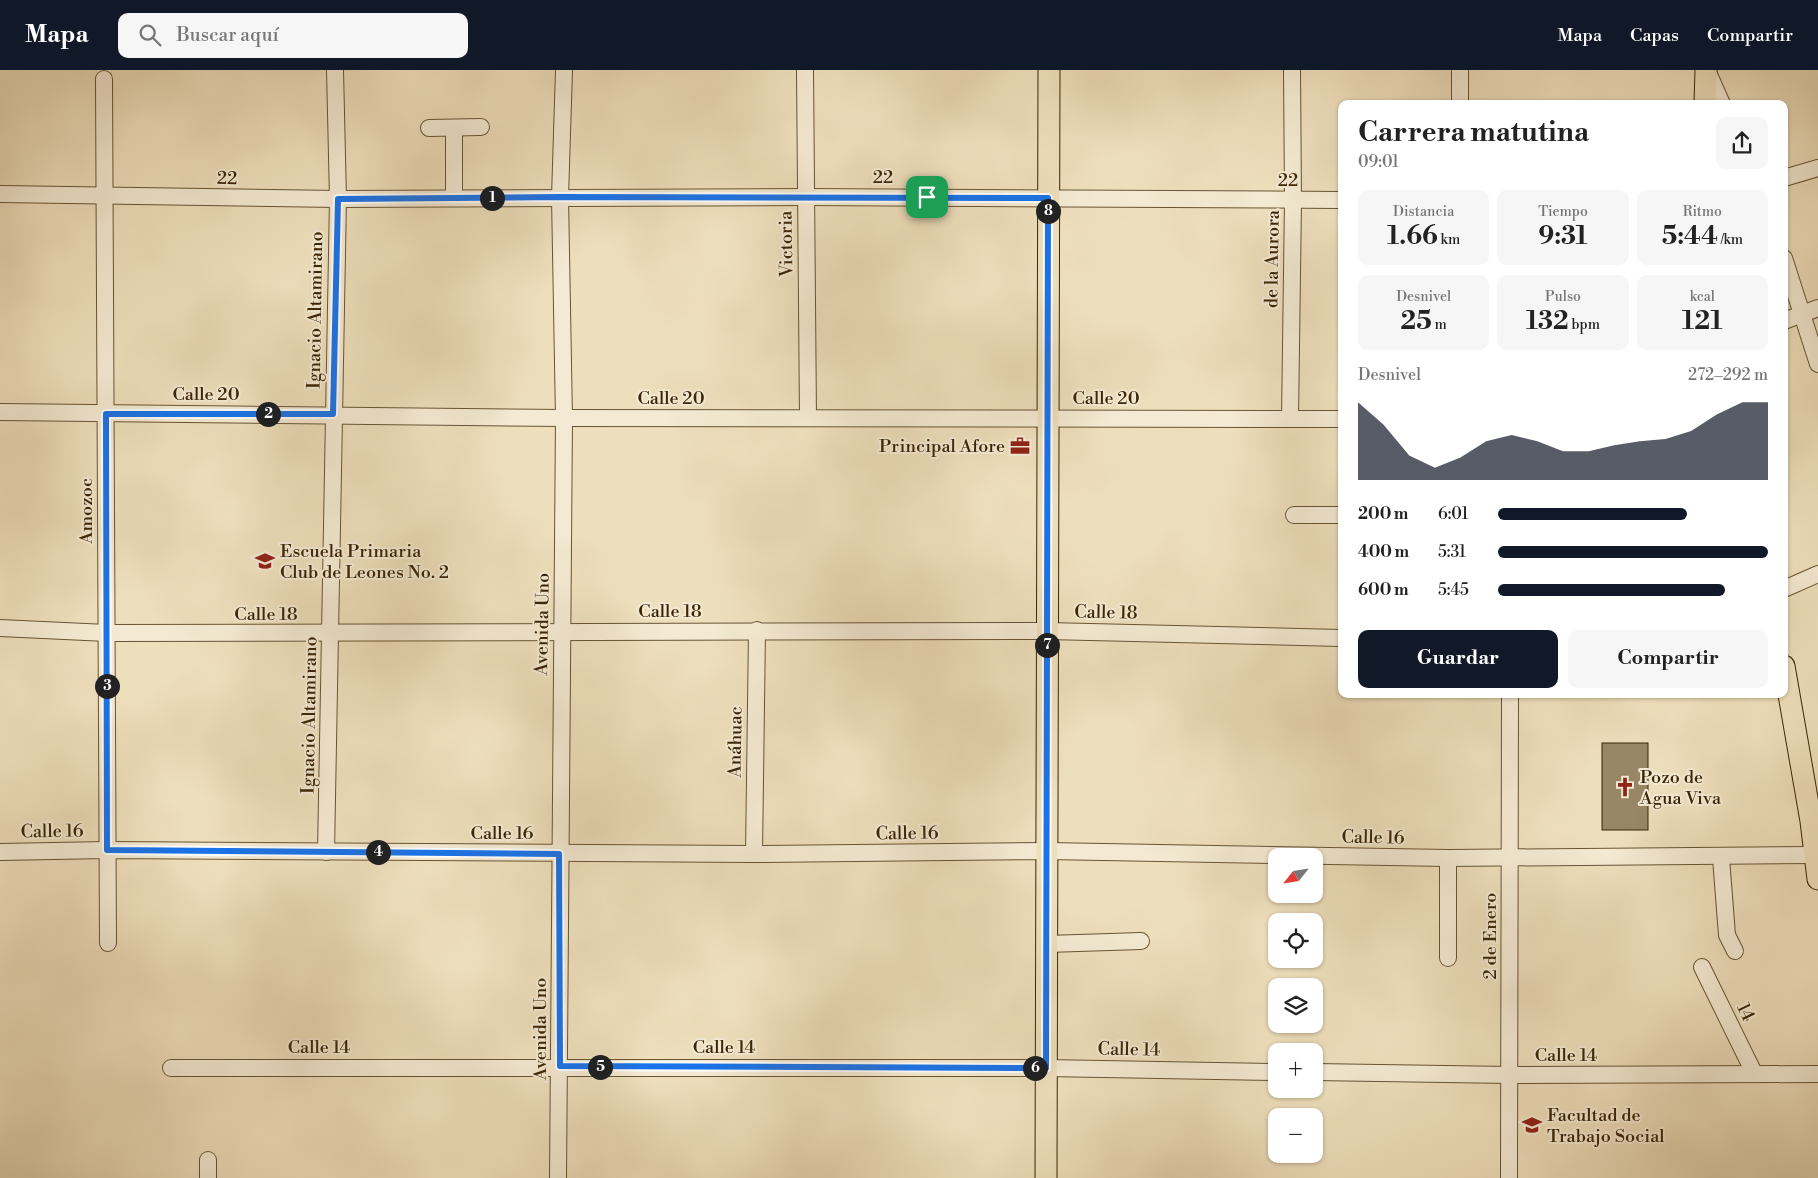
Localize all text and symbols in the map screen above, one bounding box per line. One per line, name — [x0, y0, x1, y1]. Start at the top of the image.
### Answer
search box — [118, 13, 468, 58]
text: Mapa — [25, 20, 88, 50]
icon: search — [136, 21, 164, 49]
text: Buscar aquí — [176, 23, 279, 47]
text: Mapa — [1558, 24, 1602, 47]
text: Capas — [1630, 24, 1679, 47]
text: Compartir — [1707, 24, 1793, 47]
text: Carrera matutina — [1358, 115, 1589, 150]
button: share — [1716, 117, 1768, 169]
text: 09:01 — [1358, 152, 1399, 172]
street label: 22 — [873, 166, 893, 189]
street label: 22 — [217, 167, 237, 190]
street label: 22 — [1278, 169, 1298, 192]
pin — [906, 176, 948, 218]
icon: arrive — [913, 183, 941, 211]
pin: 1 — [480, 186, 504, 210]
text: 1 — [489, 189, 496, 207]
pin: 8 — [1036, 198, 1060, 224]
text: 8 — [1044, 202, 1053, 220]
text: Distancia — [1393, 203, 1454, 221]
text: Tiempo — [1538, 203, 1588, 221]
text: Ritmo — [1683, 203, 1722, 221]
street label: de la Aurora — [1260, 209, 1285, 308]
street label: Victoria — [774, 210, 799, 278]
text: 1.66 — [1387, 221, 1438, 252]
text: 9:31 — [1538, 221, 1588, 252]
text: 5:44 — [1662, 221, 1718, 252]
street label: Ignacio Altamirano — [303, 231, 328, 389]
text: km — [1438, 231, 1460, 249]
text: /km — [1718, 231, 1743, 249]
text: Desnivel — [1396, 288, 1451, 306]
text: Pulso — [1545, 288, 1581, 306]
text: kcal — [1690, 288, 1715, 306]
text: 25 — [1401, 306, 1432, 337]
text: 132 — [1526, 306, 1569, 337]
text: 121 — [1682, 306, 1723, 337]
text: m — [1432, 316, 1447, 334]
text: bpm — [1569, 316, 1600, 334]
text: Desnivel — [1358, 365, 1421, 385]
text: 272–292 m — [1688, 365, 1768, 385]
street label: Calle 20 — [172, 383, 240, 406]
street label: Calle 20 — [637, 387, 705, 410]
street label: Calle 20 — [1072, 387, 1140, 410]
pin: 2 — [256, 402, 280, 426]
text: 2 — [264, 405, 273, 423]
place label: Principal Afore — [879, 435, 1005, 458]
office icon: Principal Afore — [1009, 435, 1031, 457]
street label: Amozoc — [75, 478, 98, 545]
text: 200 m — [1358, 504, 1408, 524]
text: 6:01 — [1438, 504, 1468, 524]
place label: Escuela Primaria Club de Leones No. 2 — [280, 540, 449, 584]
text: 400 m — [1358, 542, 1409, 562]
text: 5:31 — [1438, 542, 1466, 562]
school or university icon: Escuela Primaria Club de Leones No. 2 — [254, 550, 276, 572]
street label: Avenida Uno — [530, 572, 555, 677]
text: 600 m — [1358, 580, 1408, 600]
text: 5:45 — [1438, 580, 1469, 600]
street label: Calle 18 — [638, 600, 702, 623]
street label: Calle 18 — [1074, 600, 1138, 625]
street label: Calle 18 — [234, 603, 298, 626]
button: Guardar — [1358, 630, 1558, 688]
button: Compartir — [1568, 630, 1768, 688]
pin: 7 — [1034, 632, 1060, 658]
street label: Ignacio Altamirano — [297, 636, 322, 794]
text: 7 — [1043, 636, 1052, 654]
pin: 3 — [94, 674, 120, 698]
text: 3 — [103, 677, 112, 695]
street label: Anáhuac — [723, 706, 748, 779]
place label: Pozo de Agua Viva — [1639, 766, 1722, 810]
church icon: Pozo de Agua Viva — [1614, 776, 1636, 798]
street label: Calle 16 — [20, 819, 84, 844]
street label: Calle 16 — [875, 821, 939, 846]
street label: Calle 16 — [471, 822, 534, 845]
street label: Calle 16 — [1341, 825, 1405, 850]
pin: 4 — [366, 840, 390, 864]
text: 4 — [374, 843, 383, 861]
north arrow — [1268, 848, 1322, 902]
map controls — [1268, 848, 1323, 1163]
street label: 2 de Enero — [1479, 893, 1502, 979]
button: locate — [1268, 913, 1323, 968]
street label: Avenida Uno — [529, 978, 552, 1081]
button: layers — [1268, 978, 1323, 1033]
street label: 14 — [1731, 999, 1760, 1025]
street label: Calle 14 — [288, 1036, 351, 1059]
street label: Calle 14 — [693, 1036, 756, 1059]
street label: Calle 14 — [1097, 1037, 1161, 1062]
button: + — [1268, 1043, 1323, 1098]
street label: Calle 14 — [1535, 1044, 1598, 1067]
pin: 5 — [588, 1054, 612, 1080]
pin: 6 — [1022, 1056, 1048, 1080]
text: 5 — [596, 1058, 605, 1076]
text: 6 — [1031, 1059, 1040, 1077]
place label: Facultad de Trabajo Social — [1547, 1104, 1665, 1148]
button: − — [1268, 1108, 1323, 1163]
school or university icon: Facultad de Trabajo Social — [1521, 1114, 1543, 1136]

